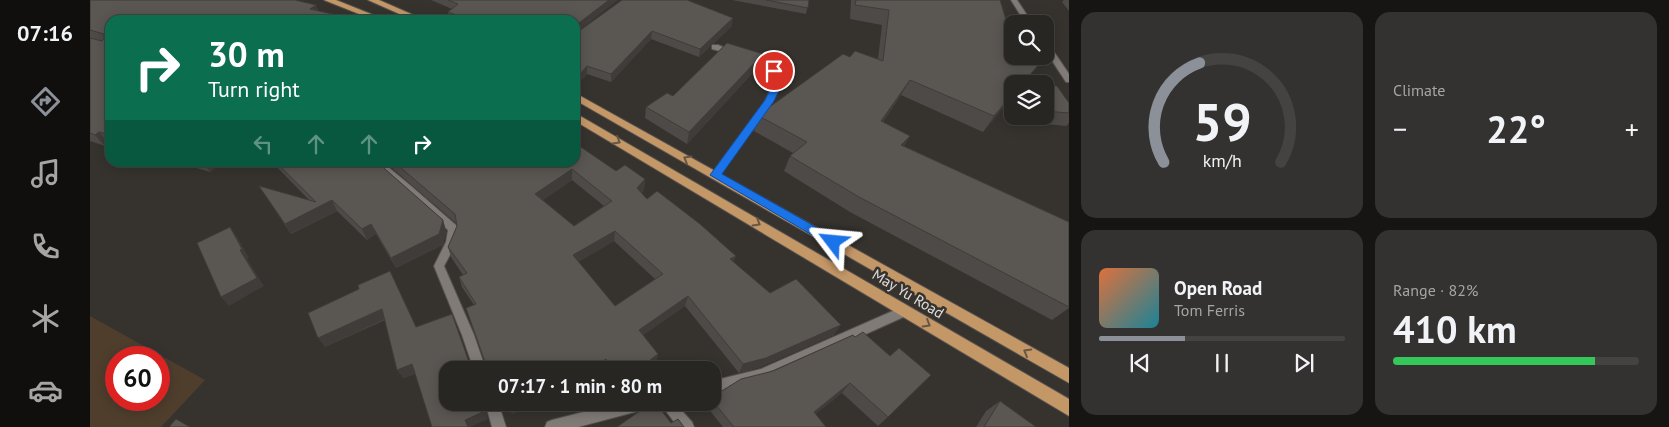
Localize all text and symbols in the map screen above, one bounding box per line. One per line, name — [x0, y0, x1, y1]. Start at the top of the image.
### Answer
map controls — [1004, 15, 1054, 125]
button: search — [1004, 15, 1054, 65]
text: 07:16 — [17, 19, 73, 47]
text: 30 m — [208, 31, 285, 77]
icon: right — [125, 35, 190, 100]
pin — [753, 50, 795, 92]
icon: arrive — [760, 57, 788, 85]
text: Turn right — [208, 75, 300, 103]
button: layers — [1004, 75, 1054, 125]
text: Climate — [1393, 80, 1445, 100]
icon: directions — [28, 84, 63, 119]
text: 59 — [1193, 88, 1251, 155]
text: 22° — [1486, 104, 1546, 153]
text: − — [1393, 110, 1407, 147]
text: + — [1625, 110, 1639, 147]
icon: left — [249, 130, 277, 158]
icon: ahead — [302, 130, 330, 158]
icon: ahead — [355, 130, 383, 158]
icon: right — [408, 130, 436, 158]
one-way arrow — [611, 134, 620, 144]
text: km/h — [1202, 149, 1242, 172]
icon: music — [28, 156, 63, 191]
one-way arrow — [684, 156, 693, 166]
position arrow — [806, 215, 858, 267]
one-way arrow — [751, 217, 760, 227]
icon: phone — [28, 229, 63, 264]
street label: May Yu Road — [869, 265, 948, 322]
text: Open Road — [1174, 276, 1262, 300]
text: Range · 82% — [1393, 280, 1478, 300]
text: Tom Ferris — [1174, 300, 1245, 320]
icon: climate — [28, 301, 63, 336]
text: 410 km — [1393, 304, 1517, 353]
one-way arrow — [921, 317, 930, 327]
speed limit sign: 60 — [105, 346, 170, 411]
one-way arrow — [1023, 348, 1032, 358]
icon: previous — [1126, 349, 1154, 377]
icon: pause — [1208, 349, 1236, 377]
icon: next — [1290, 349, 1318, 377]
icon: car — [28, 373, 63, 408]
text: 07:17 · 1 min · 80 m — [498, 374, 662, 398]

